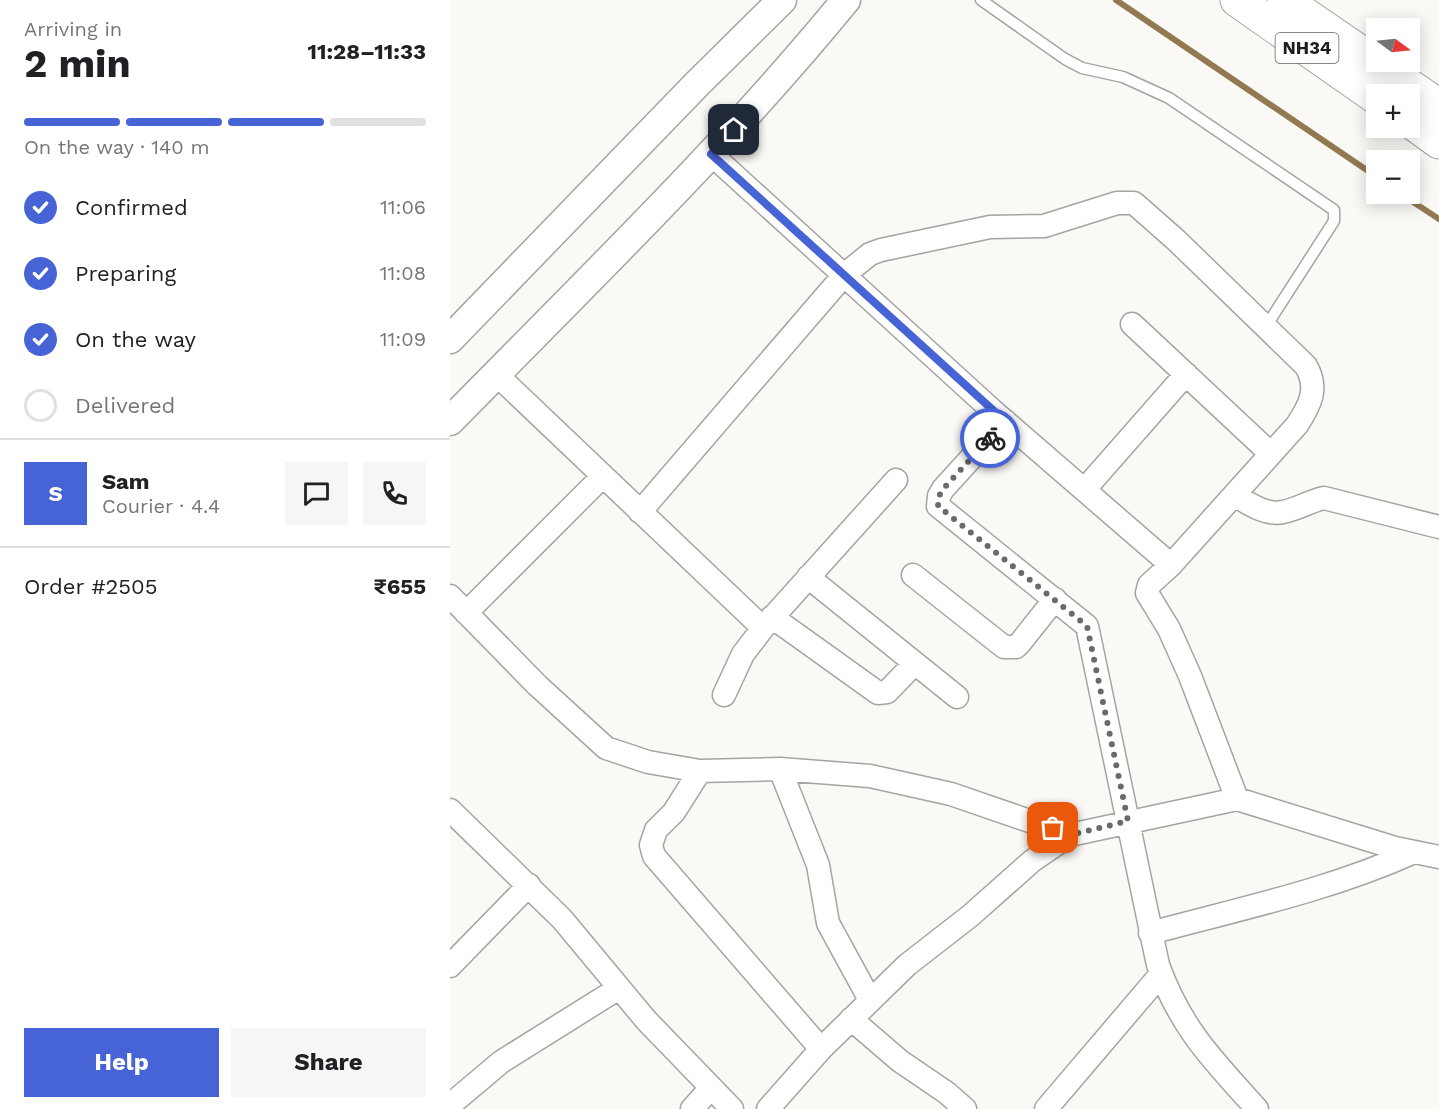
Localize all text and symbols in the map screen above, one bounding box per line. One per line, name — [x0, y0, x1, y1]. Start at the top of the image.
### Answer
text: Arriving in — [24, 17, 122, 41]
north arrow — [1366, 18, 1420, 72]
map controls — [1366, 18, 1420, 204]
road number: NH34 — [1276, 33, 1338, 63]
text: 11:28–11:33 — [307, 39, 426, 64]
text: 2 min — [24, 41, 131, 86]
button: + — [1366, 84, 1420, 138]
pin — [708, 104, 759, 155]
icon: home — [717, 113, 750, 146]
text: On the way · 140 m — [24, 135, 210, 159]
button: − — [1366, 150, 1420, 204]
icon: check — [24, 191, 57, 224]
text: Confirmed — [75, 195, 188, 220]
text: 11:06 — [380, 195, 426, 219]
icon: check — [24, 257, 57, 290]
text: Preparing — [75, 261, 176, 286]
text: 11:08 — [380, 261, 426, 285]
icon: check — [24, 323, 57, 356]
text: On the way — [75, 327, 196, 352]
text: 11:09 — [380, 327, 426, 351]
text: Delivered — [75, 393, 175, 418]
courier — [960, 408, 1020, 468]
icon: bike — [974, 422, 1007, 455]
button: chat — [285, 462, 348, 525]
button: phone — [363, 462, 426, 525]
text: Sam — [102, 469, 150, 494]
text: S — [48, 481, 63, 506]
text: Courier · 4.4 — [102, 494, 220, 518]
text: Order #2505 — [24, 574, 158, 599]
text: ₹655 — [374, 574, 426, 599]
pin — [1027, 802, 1078, 853]
icon: bag — [1036, 811, 1069, 844]
button: Help — [24, 1028, 219, 1097]
button: Share — [231, 1028, 426, 1097]

